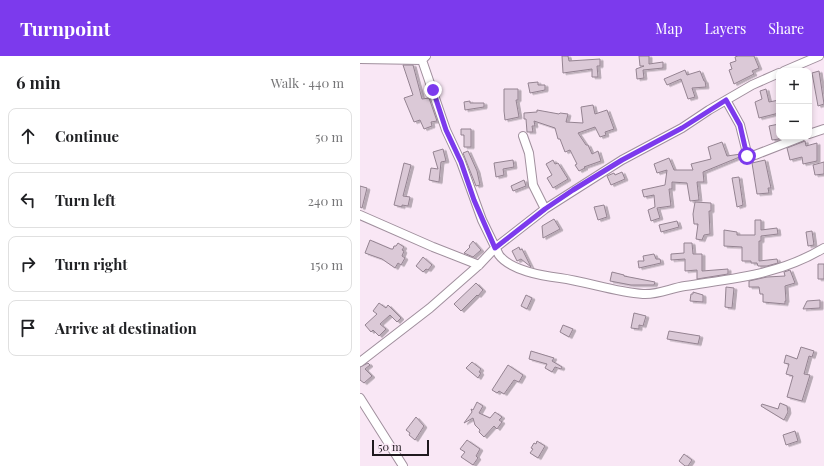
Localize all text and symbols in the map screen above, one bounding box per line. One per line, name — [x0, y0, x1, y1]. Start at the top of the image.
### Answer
text: Turnpoint — [20, 15, 110, 41]
text: Map — [655, 19, 683, 38]
text: Layers — [705, 19, 746, 38]
text: Share — [768, 19, 804, 38]
map controls — [776, 68, 812, 140]
button: + — [776, 68, 812, 104]
text: 6 min — [16, 71, 61, 93]
text: Walk · 440 m — [271, 74, 344, 91]
route end — [424, 81, 442, 99]
button: − — [776, 104, 812, 140]
icon: ahead — [17, 125, 39, 147]
text: Continue — [55, 126, 119, 146]
text: 50 m — [315, 128, 343, 145]
route start — [738, 147, 756, 165]
icon: left — [17, 189, 39, 211]
text: Turn left — [55, 190, 116, 210]
text: 240 m — [308, 192, 343, 209]
icon: right — [17, 253, 39, 275]
text: Turn right — [55, 254, 128, 274]
text: 150 m — [310, 256, 343, 273]
icon: arrive — [17, 317, 39, 339]
text: Arrive at destination — [55, 318, 197, 338]
scale bar — [372, 438, 429, 457]
text: 50 m — [378, 439, 402, 454]

